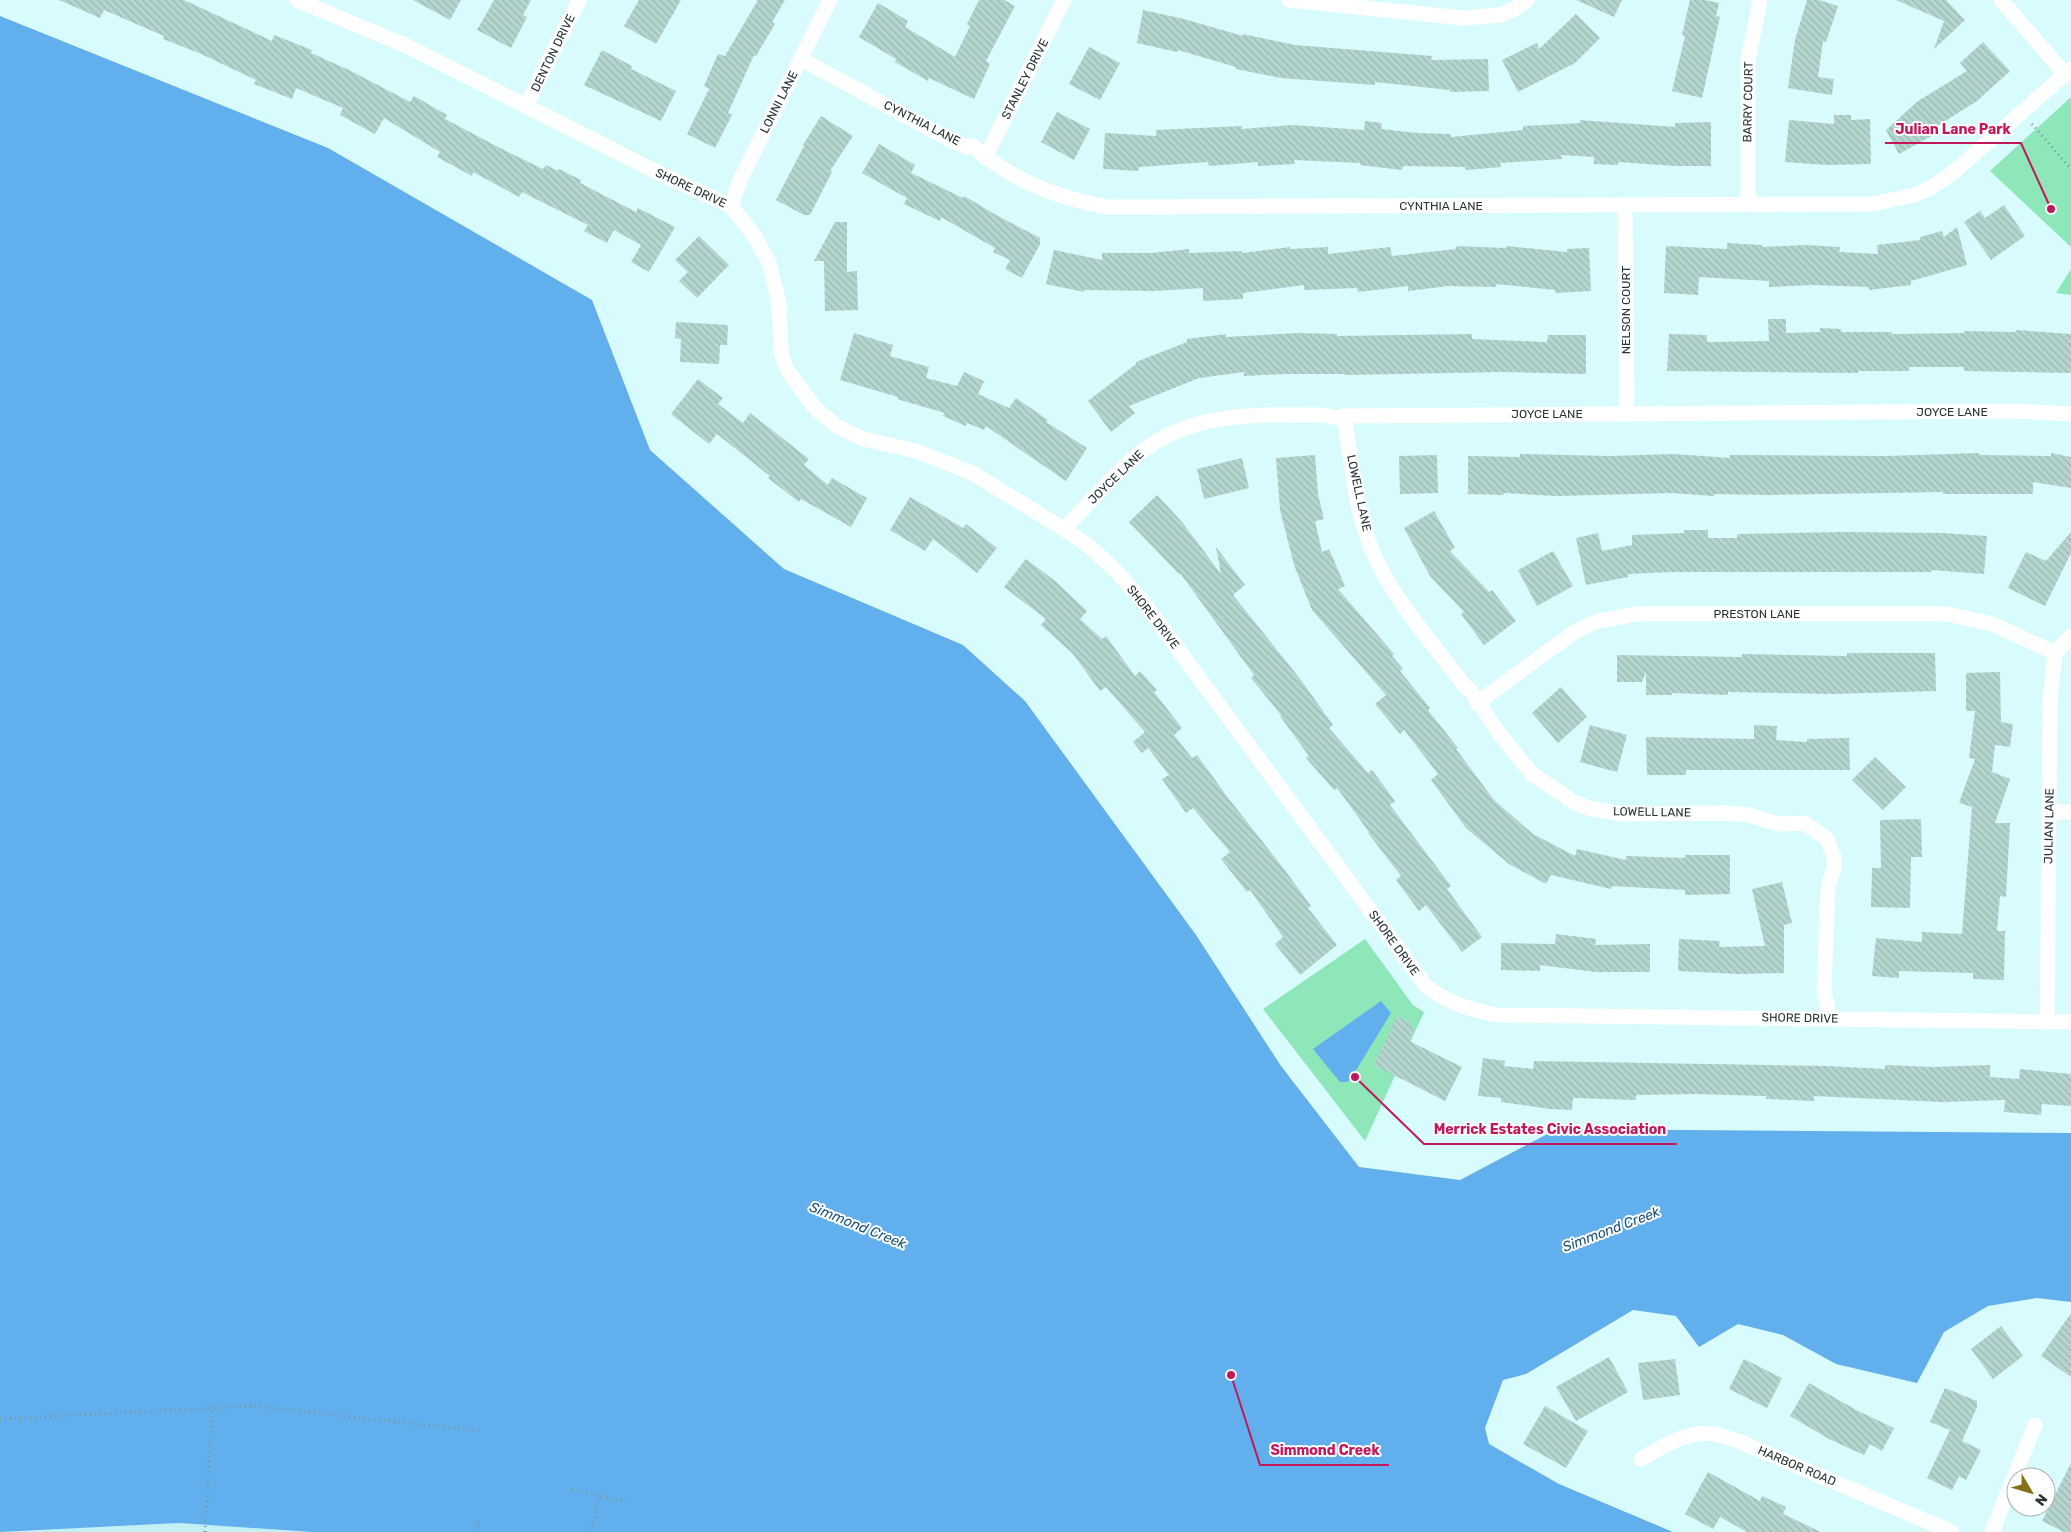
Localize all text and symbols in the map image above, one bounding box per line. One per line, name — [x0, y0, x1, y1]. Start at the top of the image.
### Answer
street label: DENTON DRIVE — [528, 12, 578, 94]
street label: STANLEY DRIVE — [999, 36, 1051, 122]
street label: BARRY COURT — [1740, 61, 1756, 143]
street label: LONNI LANE — [757, 69, 801, 135]
street label: CYNTHIA LANE — [882, 98, 962, 148]
callout: Julian Lane Park — [1885, 114, 2021, 143]
text: Julian Lane Park — [1895, 121, 2012, 138]
street label: SHORE DRIVE — [653, 165, 729, 211]
street label: CYNTHIA LANE — [1399, 199, 1483, 213]
street label: NELSON COURT — [1619, 266, 1633, 354]
street label: JOYCE LANE — [1916, 405, 1988, 419]
street label: JOYCE LANE — [1511, 407, 1583, 421]
street label: JOYCE LANE — [1085, 447, 1147, 507]
street label: LOWELL LANE — [1344, 453, 1374, 533]
street label: SHORE DRIVE — [1124, 582, 1182, 652]
street label: PRESTON LANE — [1714, 607, 1800, 621]
street label: JULIAN LANE — [2041, 788, 2057, 864]
street label: LOWELL LANE — [1613, 804, 1691, 820]
street label: SHORE DRIVE — [1366, 908, 1422, 978]
street label: SHORE DRIVE — [1762, 1010, 1838, 1026]
callout: Merrick Estates Civic Association — [1424, 1115, 1677, 1144]
text: Merrick Estates Civic Association — [1434, 1121, 1666, 1138]
water label: Simmond Creek — [807, 1198, 909, 1253]
water label: Simmond Creek — [1560, 1203, 1663, 1256]
callout: Simmond Creek — [1260, 1436, 1389, 1465]
text: Simmond Creek — [1270, 1442, 1380, 1459]
street label: HARBOR ROAD — [1756, 1443, 1838, 1489]
north arrow — [2006, 1467, 2056, 1517]
text: N — [2031, 1490, 2051, 1509]

